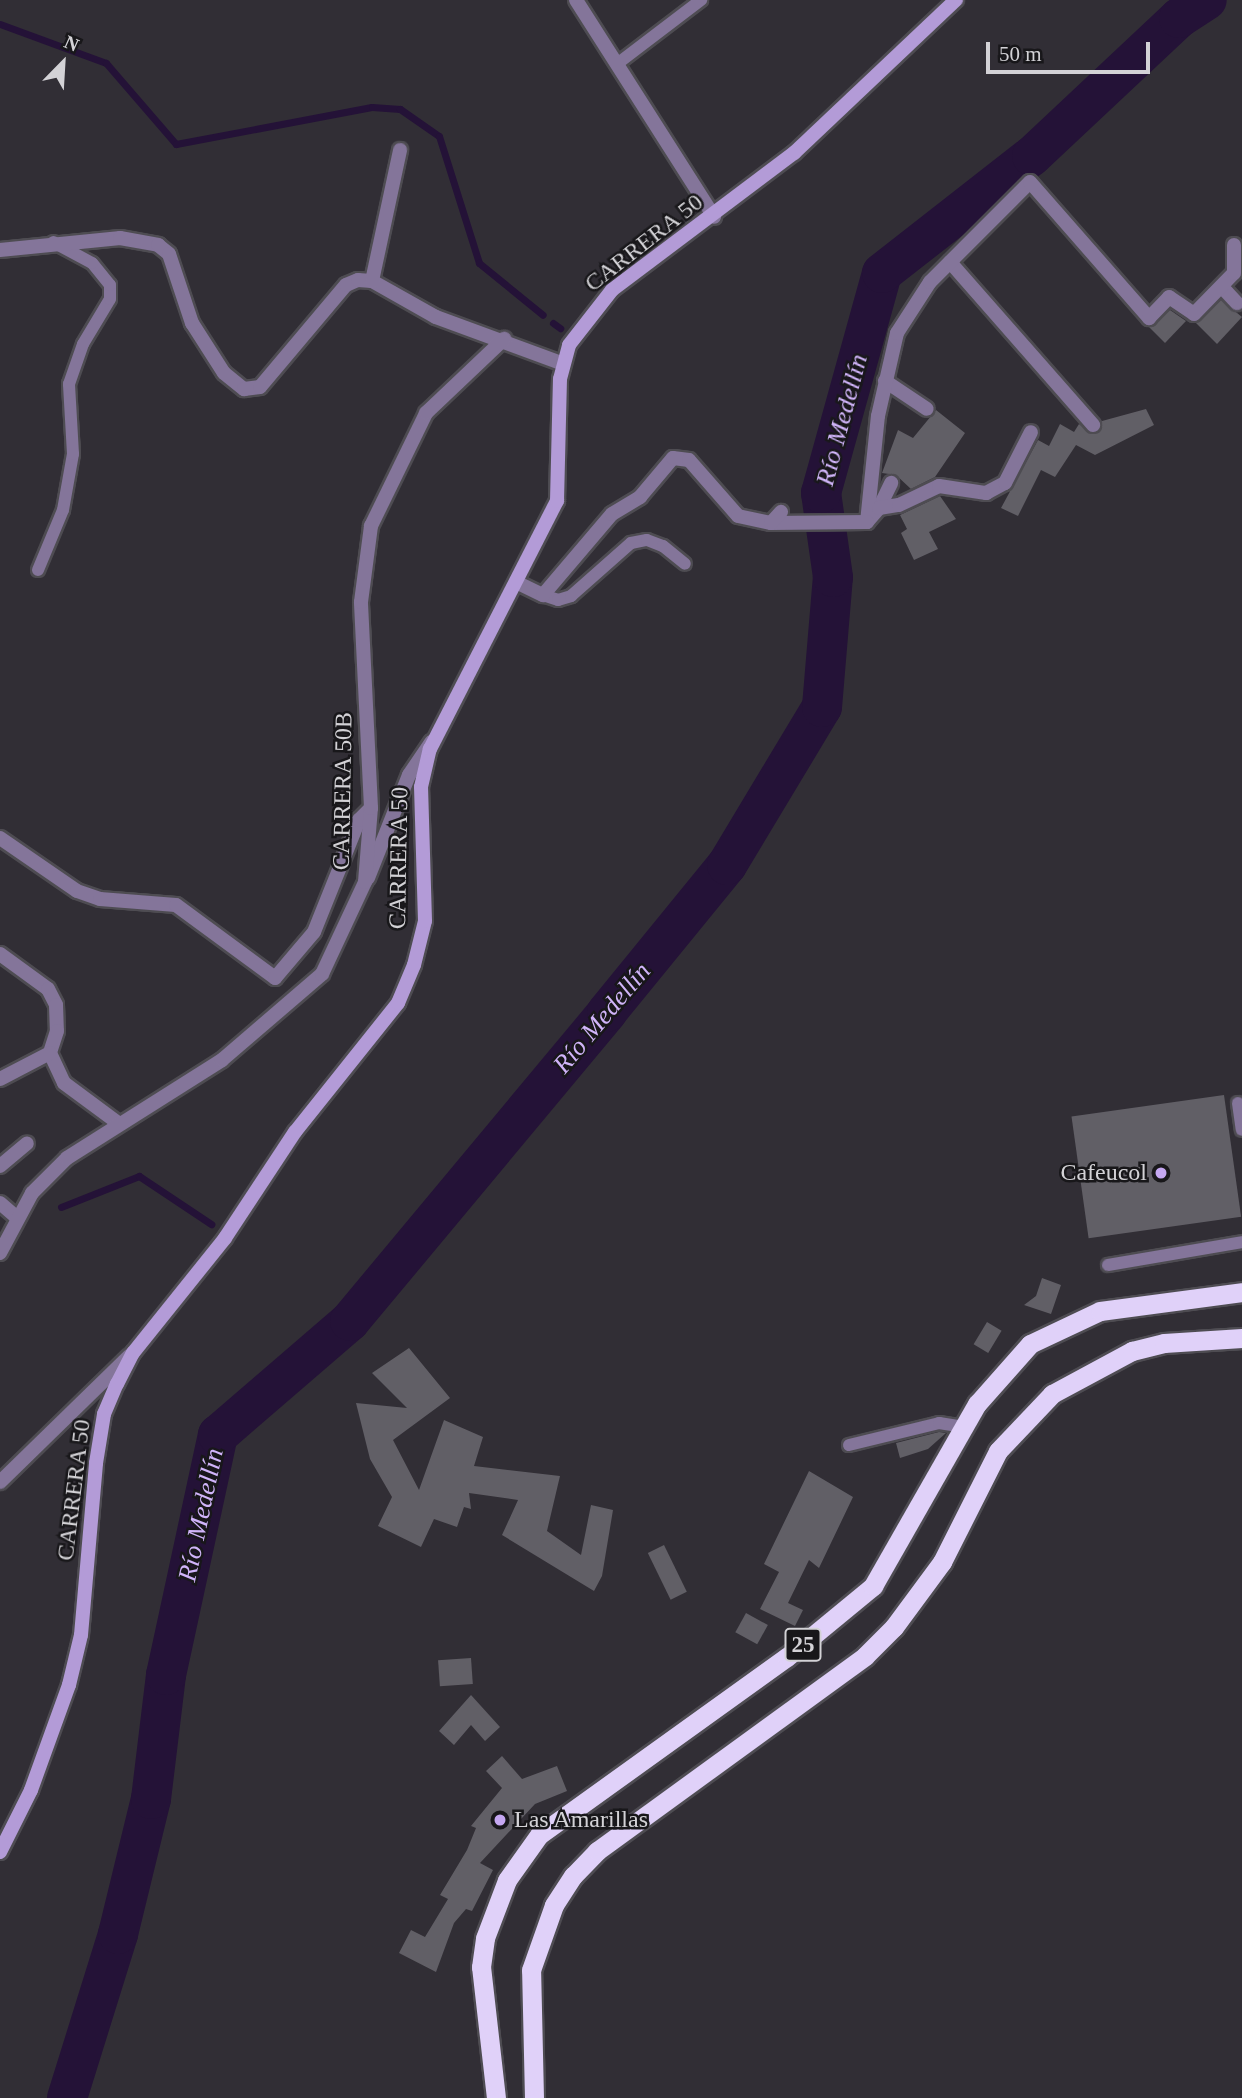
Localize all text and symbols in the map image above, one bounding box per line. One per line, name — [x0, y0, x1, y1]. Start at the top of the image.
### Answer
north arrow — [28, 28, 98, 98]
scale bar — [990, 28, 1154, 72]
text: N — [61, 31, 82, 56]
text: 50 m — [999, 42, 1042, 66]
street label: CARRERA 50 — [579, 188, 709, 298]
water label: Río Medellín — [809, 351, 875, 489]
street label: CARRERA 50B — [327, 711, 359, 871]
street label: CARRERA 50 — [383, 786, 415, 930]
water label: Río Medellín — [547, 956, 657, 1080]
place label: Cafeucol — [1060, 1159, 1147, 1187]
marker: Cafeucol — [1153, 1165, 1169, 1181]
street label: CARRERA 50 — [51, 1417, 97, 1563]
water label: Río Medellín — [172, 1446, 230, 1584]
road number: 25 — [784, 1626, 822, 1664]
place label: Las Amarillas — [514, 1806, 649, 1834]
marker: Las Amarillas — [492, 1812, 508, 1828]

